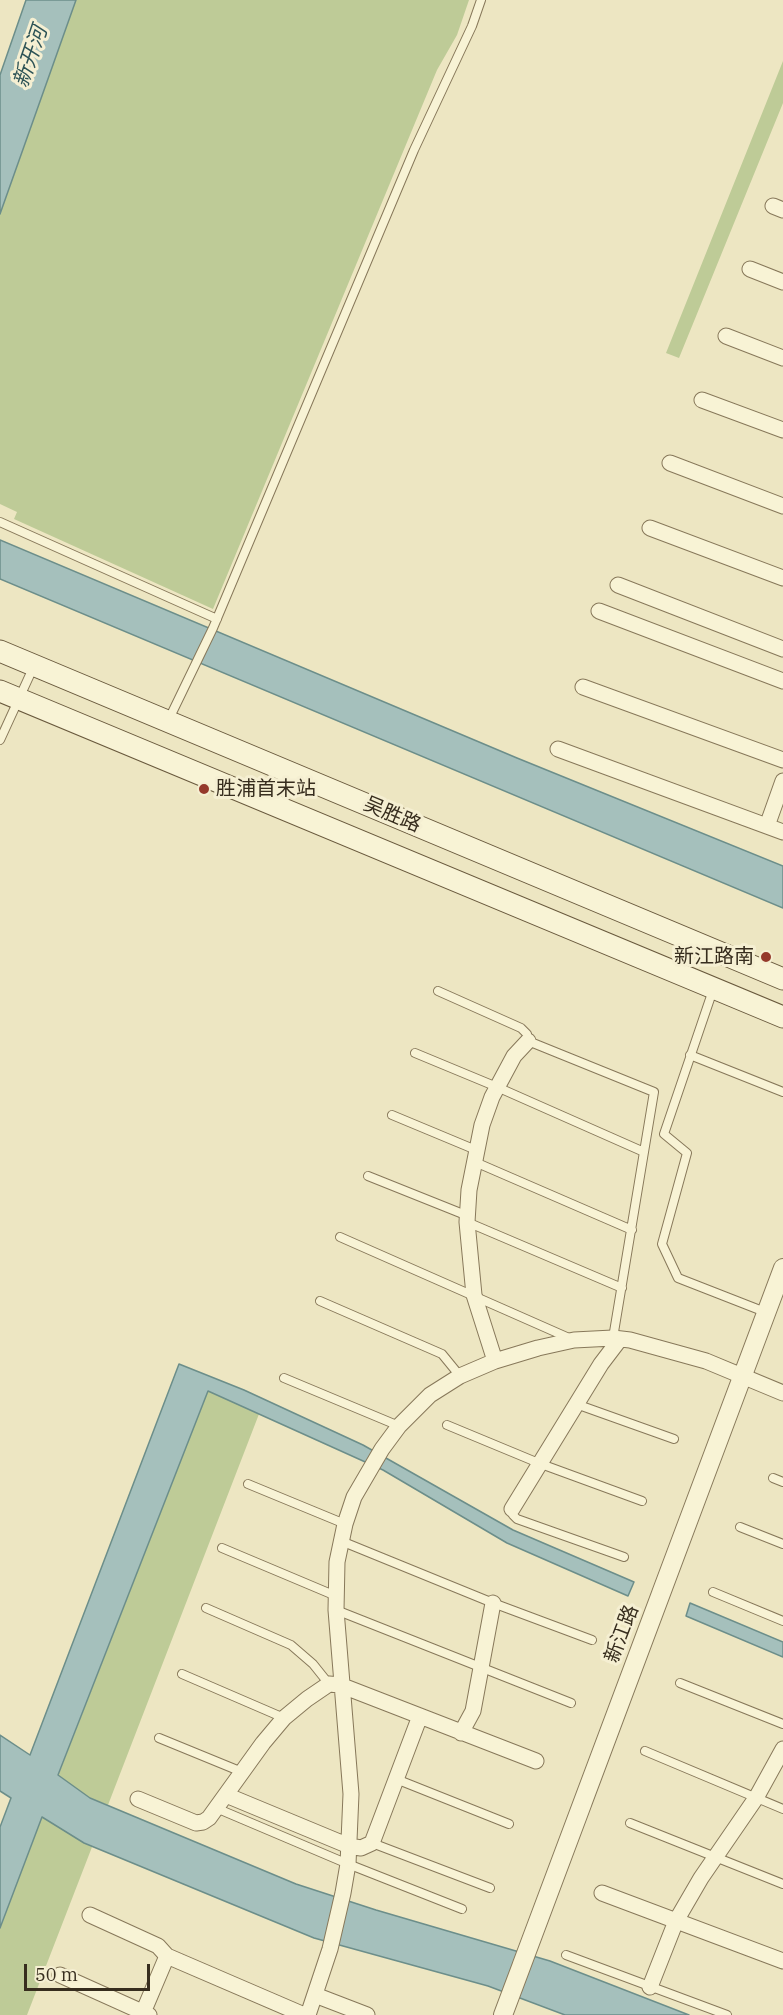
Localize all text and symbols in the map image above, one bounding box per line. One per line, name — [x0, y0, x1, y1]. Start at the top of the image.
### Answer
water label: 新开河 — [9, 23, 53, 91]
place label: 胜浦首末站 — [216, 777, 316, 801]
marker: 胜浦首末站 — [197, 782, 211, 796]
street label: 吴胜路 — [360, 792, 424, 838]
place label: 新江路南 — [674, 945, 754, 969]
marker: 新江路南 — [759, 950, 773, 964]
street label: 新江路 — [600, 1602, 644, 1666]
scale bar — [27, 1952, 153, 1990]
text: 50 m — [35, 1963, 78, 1986]

